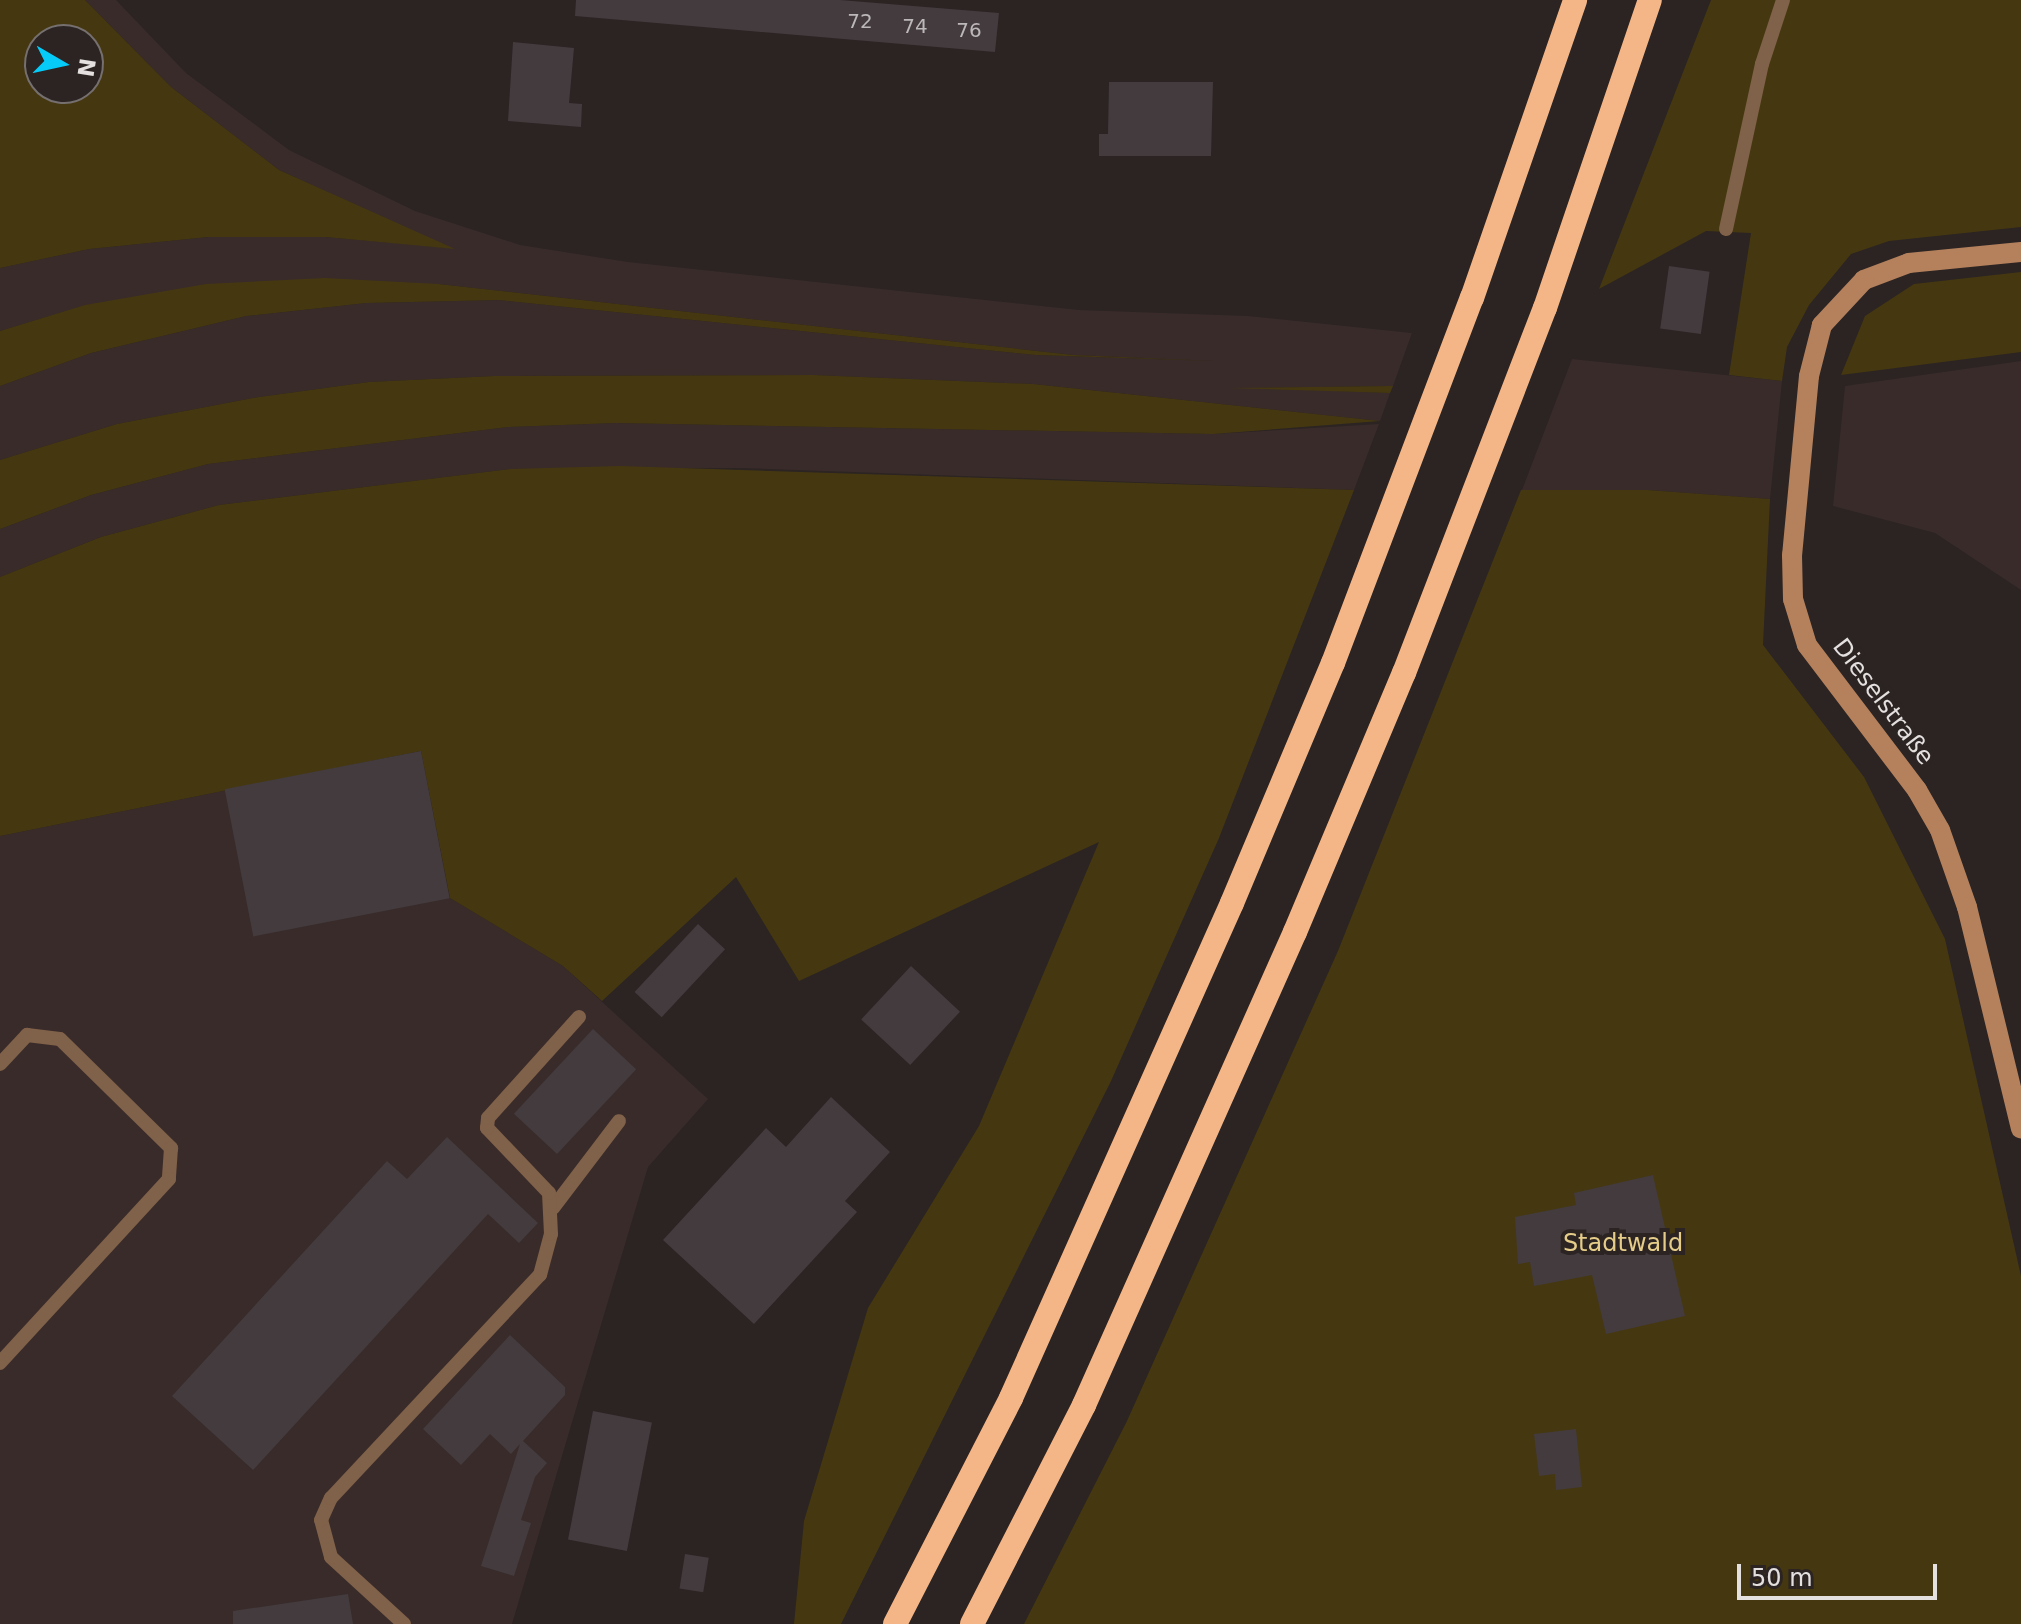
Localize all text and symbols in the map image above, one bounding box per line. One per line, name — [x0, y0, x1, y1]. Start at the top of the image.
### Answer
house number: 72 — [847, 9, 873, 33]
house number: 74 — [902, 14, 928, 38]
house number: 76 — [956, 18, 982, 42]
north arrow — [24, 24, 104, 104]
text: N — [72, 56, 100, 79]
street label: Dieselstraße — [1826, 633, 1940, 771]
park label: Stadtwald — [1563, 1230, 1683, 1258]
scale bar — [1741, 1548, 1941, 1598]
text: 50 m — [1751, 1564, 1813, 1592]

